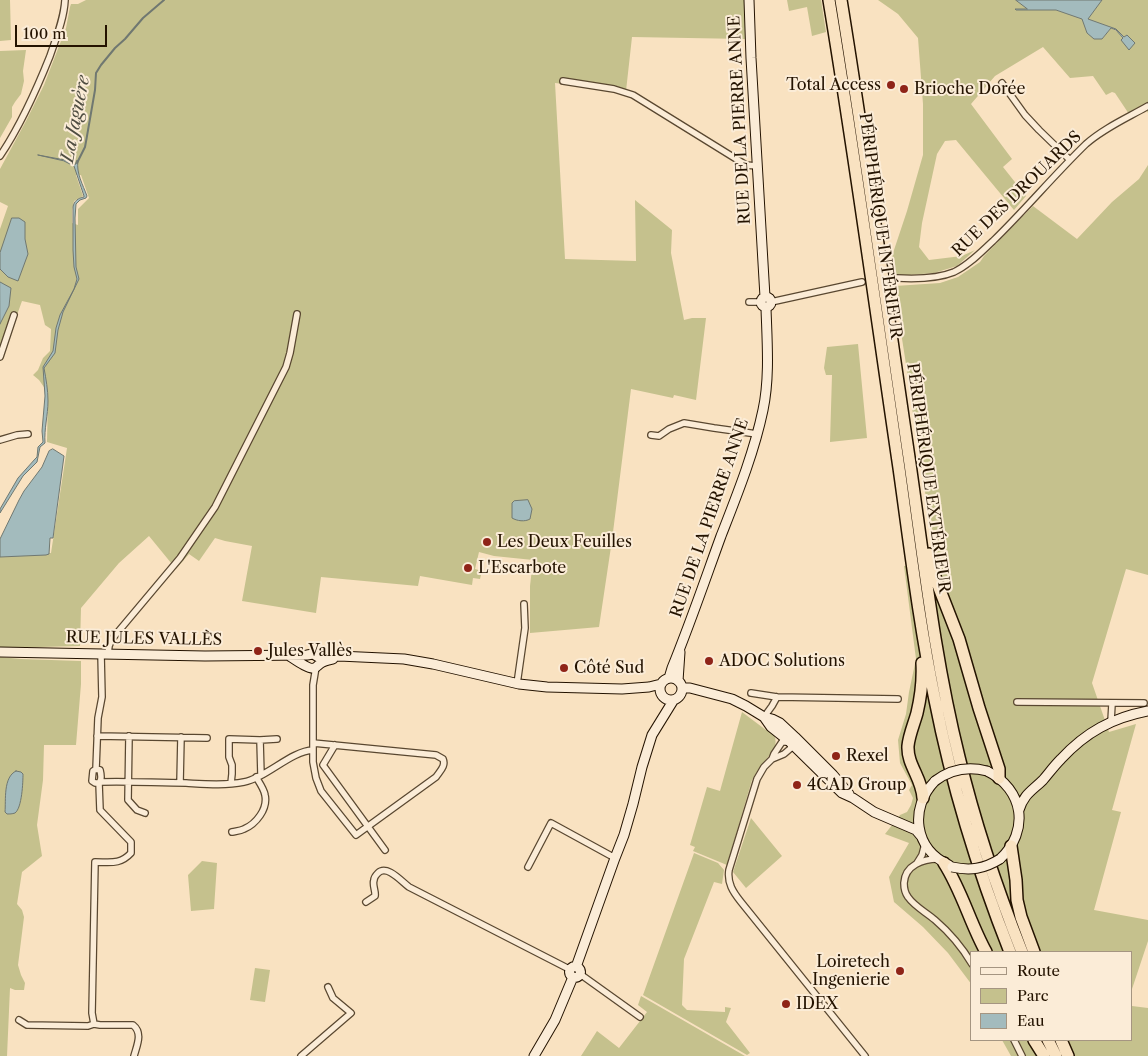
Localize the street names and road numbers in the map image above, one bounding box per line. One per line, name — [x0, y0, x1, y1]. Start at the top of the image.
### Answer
street label: RUE DE LA PIERRE ANNE — [725, 15, 755, 225]
street label: PÉRIPHÉRIQUE INTÉRIEUR — [855, 112, 905, 340]
street label: RUE DES DROUARDS — [948, 127, 1086, 261]
street label: PÉRIPHÉRIQUE EXTÉRIEUR — [902, 362, 954, 594]
street label: RUE DE LA PIERRE ANNE — [667, 416, 753, 620]
street label: RUE JULES VALLÈS — [66, 628, 222, 650]

